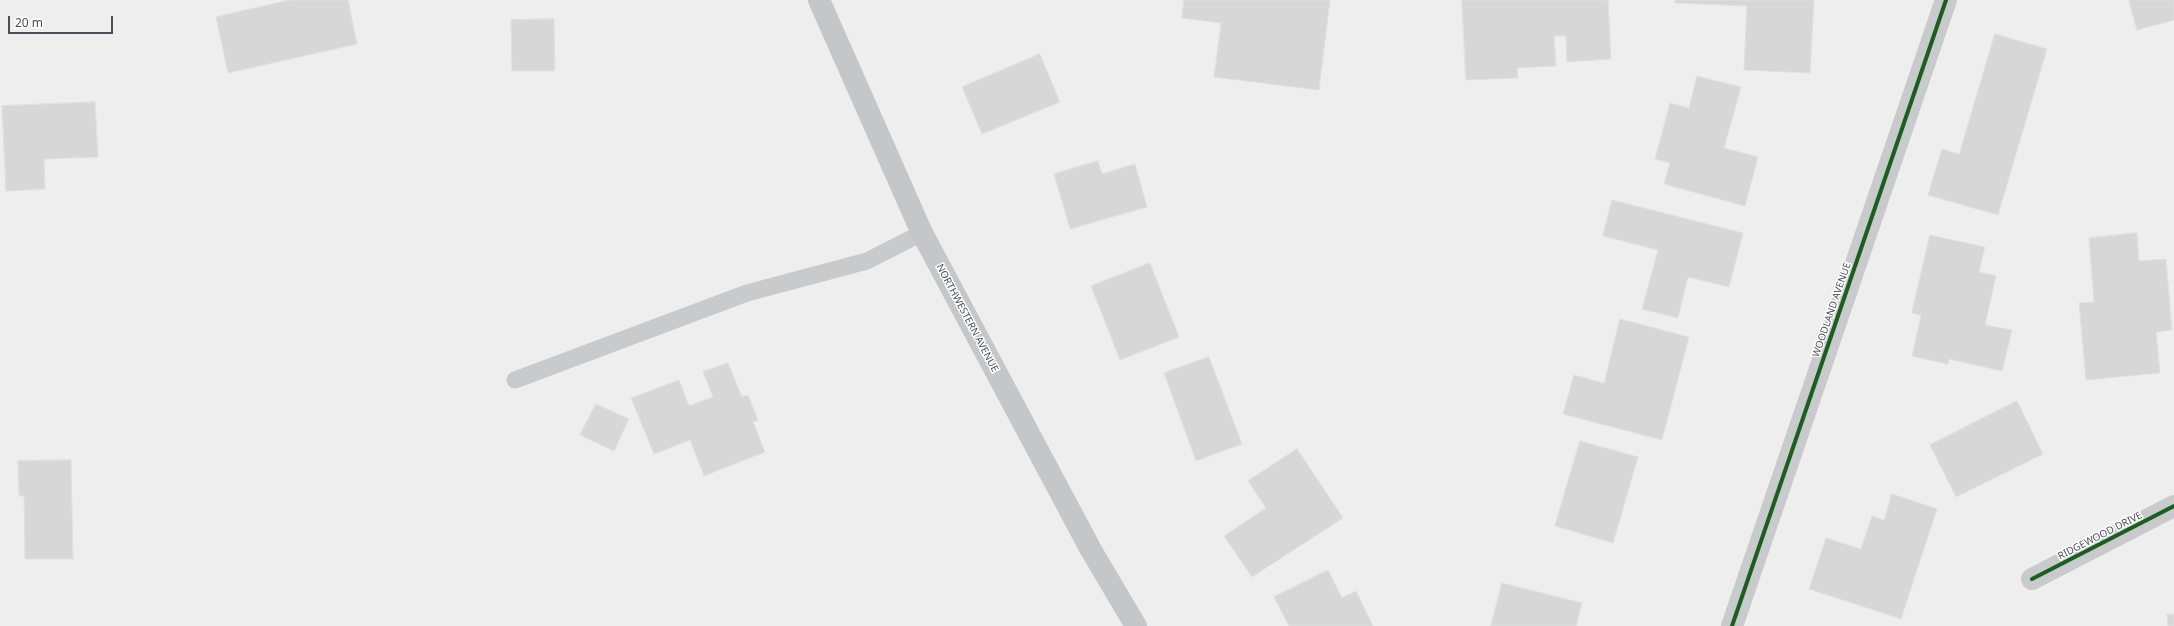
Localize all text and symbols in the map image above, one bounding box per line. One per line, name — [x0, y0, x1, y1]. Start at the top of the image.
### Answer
scale bar — [10, 8, 115, 34]
text: 20 m — [15, 14, 43, 31]
street label: WOODLAND AVENUE — [1810, 261, 1854, 359]
street label: NORTHWESTERN AVENUE — [933, 262, 1001, 374]
street label: RIDGEWOOD DRIVE — [2056, 510, 2144, 562]

